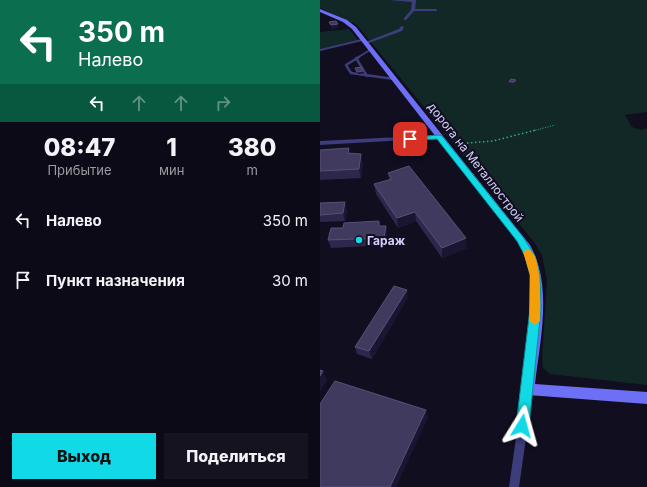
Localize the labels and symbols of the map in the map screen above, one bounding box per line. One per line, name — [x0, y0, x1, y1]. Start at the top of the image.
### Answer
street label: дорога на Металлострой — [425, 99, 527, 225]
pin — [393, 122, 427, 156]
place label: Гараж — [367, 233, 406, 248]
marker: Гараж — [354, 235, 364, 245]
position arrow — [501, 405, 543, 447]

